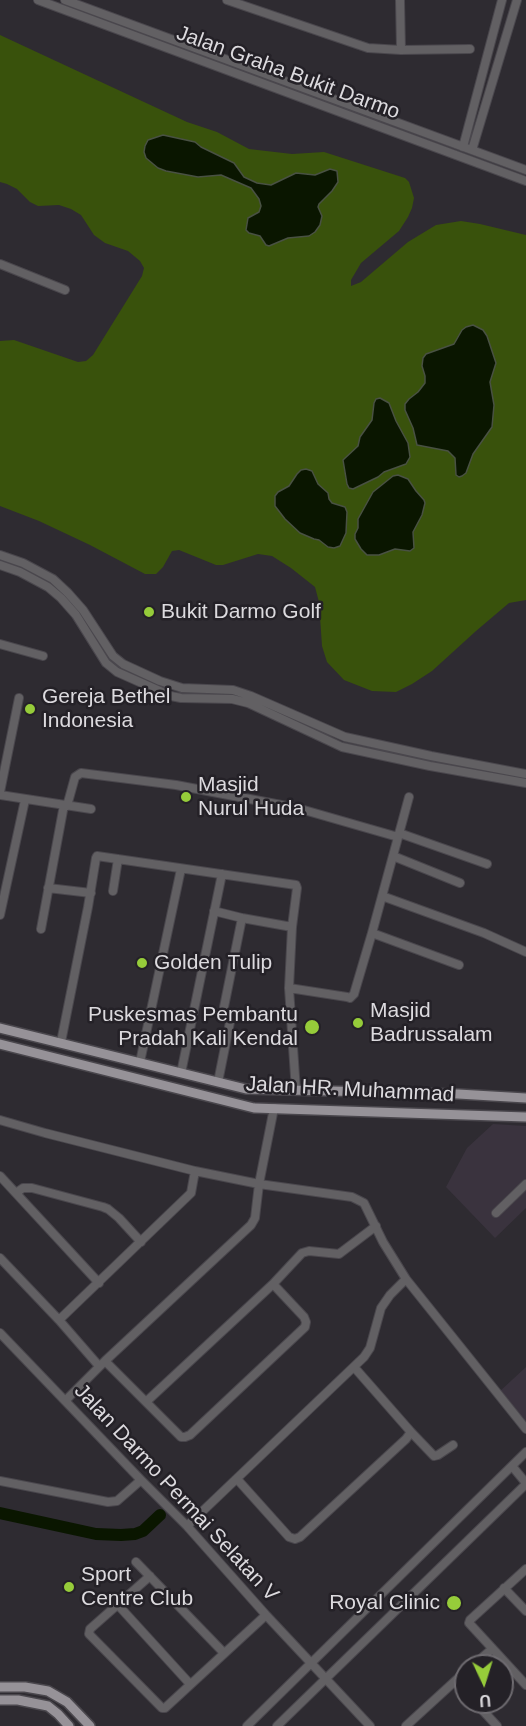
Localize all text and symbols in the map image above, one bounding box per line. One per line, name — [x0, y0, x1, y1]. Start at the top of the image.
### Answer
street label: Jalan Graha Bukit Darmo — [173, 21, 403, 125]
place label: Bukit Darmo Golf — [161, 599, 321, 625]
marker: Bukit Darmo Golf — [142, 605, 156, 619]
place label: Gereja Bethel Indonesia — [42, 684, 170, 734]
marker: Gereja Bethel Indonesia — [23, 702, 37, 716]
place label: Masjid Nurul Huda — [198, 772, 304, 822]
marker: Masjid Nurul Huda — [179, 790, 193, 804]
place label: Golden Tulip — [154, 950, 272, 976]
marker: Golden Tulip — [135, 956, 149, 970]
place label: Masjid Badrussalam — [370, 998, 493, 1048]
place label: Puskesmas Pembantu Pradah Kali Kendal — [88, 1002, 298, 1052]
marker: Masjid Badrussalam — [351, 1016, 365, 1030]
marker: Puskesmas Pembantu Pradah Kali Kendal — [303, 1018, 321, 1036]
street label: Jalan HR. Muhammad — [245, 1072, 455, 1108]
street label: Jalan Darmo Permai Selatan V — [68, 1379, 284, 1607]
place label: Sport Centre Club — [81, 1562, 193, 1612]
marker: Sport Centre Club — [62, 1580, 76, 1594]
place label: Royal Clinic — [329, 1590, 440, 1616]
marker: Royal Clinic — [445, 1594, 463, 1612]
north arrow — [454, 1654, 514, 1714]
text: U — [479, 1692, 492, 1709]

